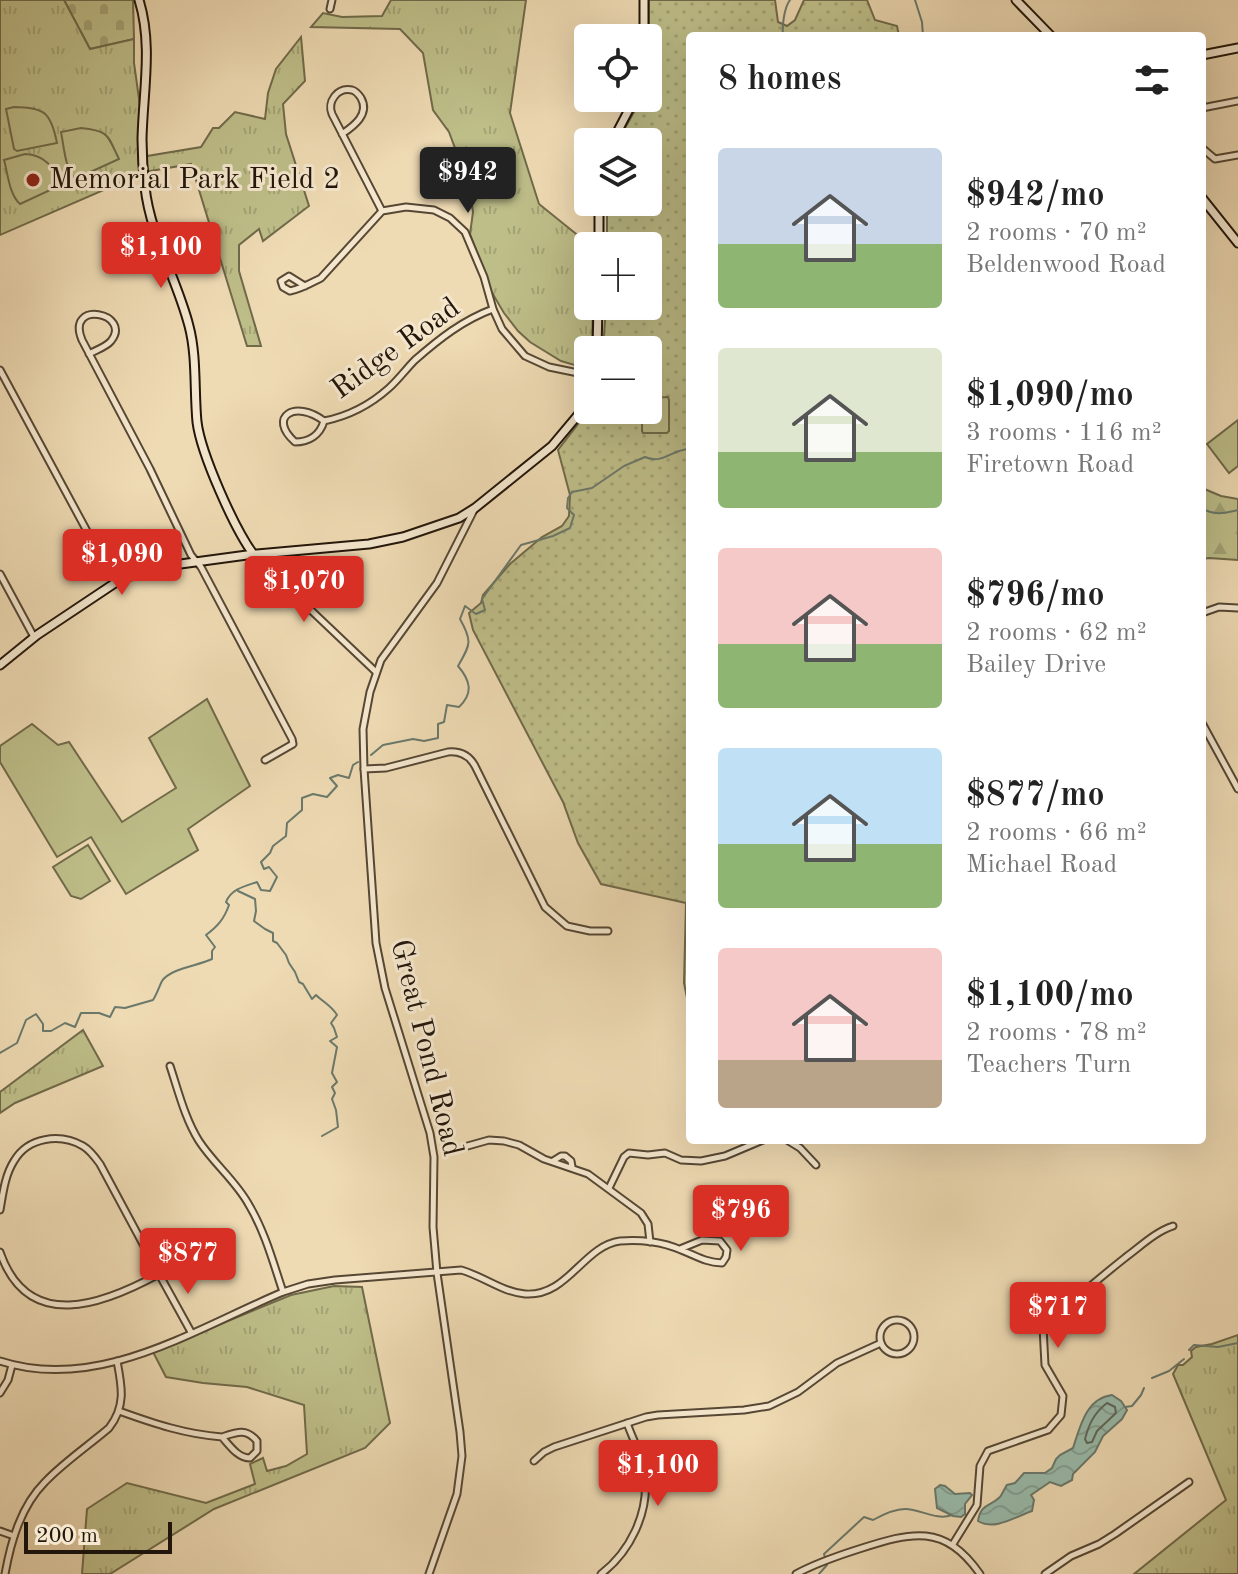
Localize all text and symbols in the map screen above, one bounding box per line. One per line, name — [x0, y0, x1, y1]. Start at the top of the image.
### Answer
map controls — [574, 24, 662, 424]
button: locate — [574, 24, 662, 112]
icon: filters — [1130, 58, 1174, 102]
text: 8 homes — [718, 63, 841, 97]
button: layers — [574, 128, 662, 216]
pin: $942 — [421, 147, 515, 215]
text: $942 — [438, 160, 498, 186]
place label: Memorial Park Field 2 — [49, 165, 340, 195]
marker: Memorial Park Field 2 — [24, 171, 42, 189]
text: $942/mo — [966, 179, 1105, 213]
icon: home — [782, 180, 878, 276]
text: 2 rooms · 70 m² — [966, 220, 1147, 246]
pin: $1,100 — [96, 222, 226, 290]
button: + — [574, 232, 662, 320]
text: $1,100 — [120, 235, 202, 261]
text: Beldenwood Road — [966, 252, 1166, 278]
street label: Ridge Road — [326, 293, 466, 405]
button: − — [574, 336, 662, 424]
text: $1,090/mo — [966, 379, 1134, 413]
icon: home — [782, 380, 878, 476]
text: 3 rooms · 116 m² — [966, 420, 1162, 446]
text: Firetown Road — [966, 452, 1134, 478]
pin: $1,090 — [57, 529, 187, 597]
text: $1,090 — [81, 542, 163, 568]
pin: $1,070 — [239, 556, 369, 624]
text: $1,070 — [263, 569, 345, 595]
text: $796/mo — [966, 579, 1105, 613]
icon: home — [782, 580, 878, 676]
text: 2 rooms · 62 m² — [966, 620, 1147, 646]
text: Bailey Drive — [966, 652, 1106, 678]
text: $877/mo — [966, 779, 1105, 813]
icon: home — [782, 780, 878, 876]
text: 2 rooms · 66 m² — [966, 820, 1147, 846]
text: Michael Road — [966, 852, 1117, 878]
street label: Great Pond Road — [385, 937, 467, 1159]
text: $1,100/mo — [966, 979, 1134, 1013]
icon: home — [782, 980, 878, 1076]
text: 2 rooms · 78 m² — [966, 1020, 1147, 1046]
text: Teachers Turn — [966, 1052, 1131, 1078]
pin: $796 — [694, 1185, 788, 1253]
text: $796 — [711, 1198, 771, 1224]
pin: $877 — [141, 1228, 235, 1296]
text: $877 — [158, 1241, 218, 1267]
pin: $717 — [1011, 1282, 1105, 1350]
text: $717 — [1028, 1295, 1088, 1321]
pin: $1,100 — [593, 1440, 723, 1508]
text: $1,100 — [617, 1453, 699, 1479]
scale bar — [24, 1518, 172, 1554]
text: 200 m — [36, 1525, 98, 1547]

